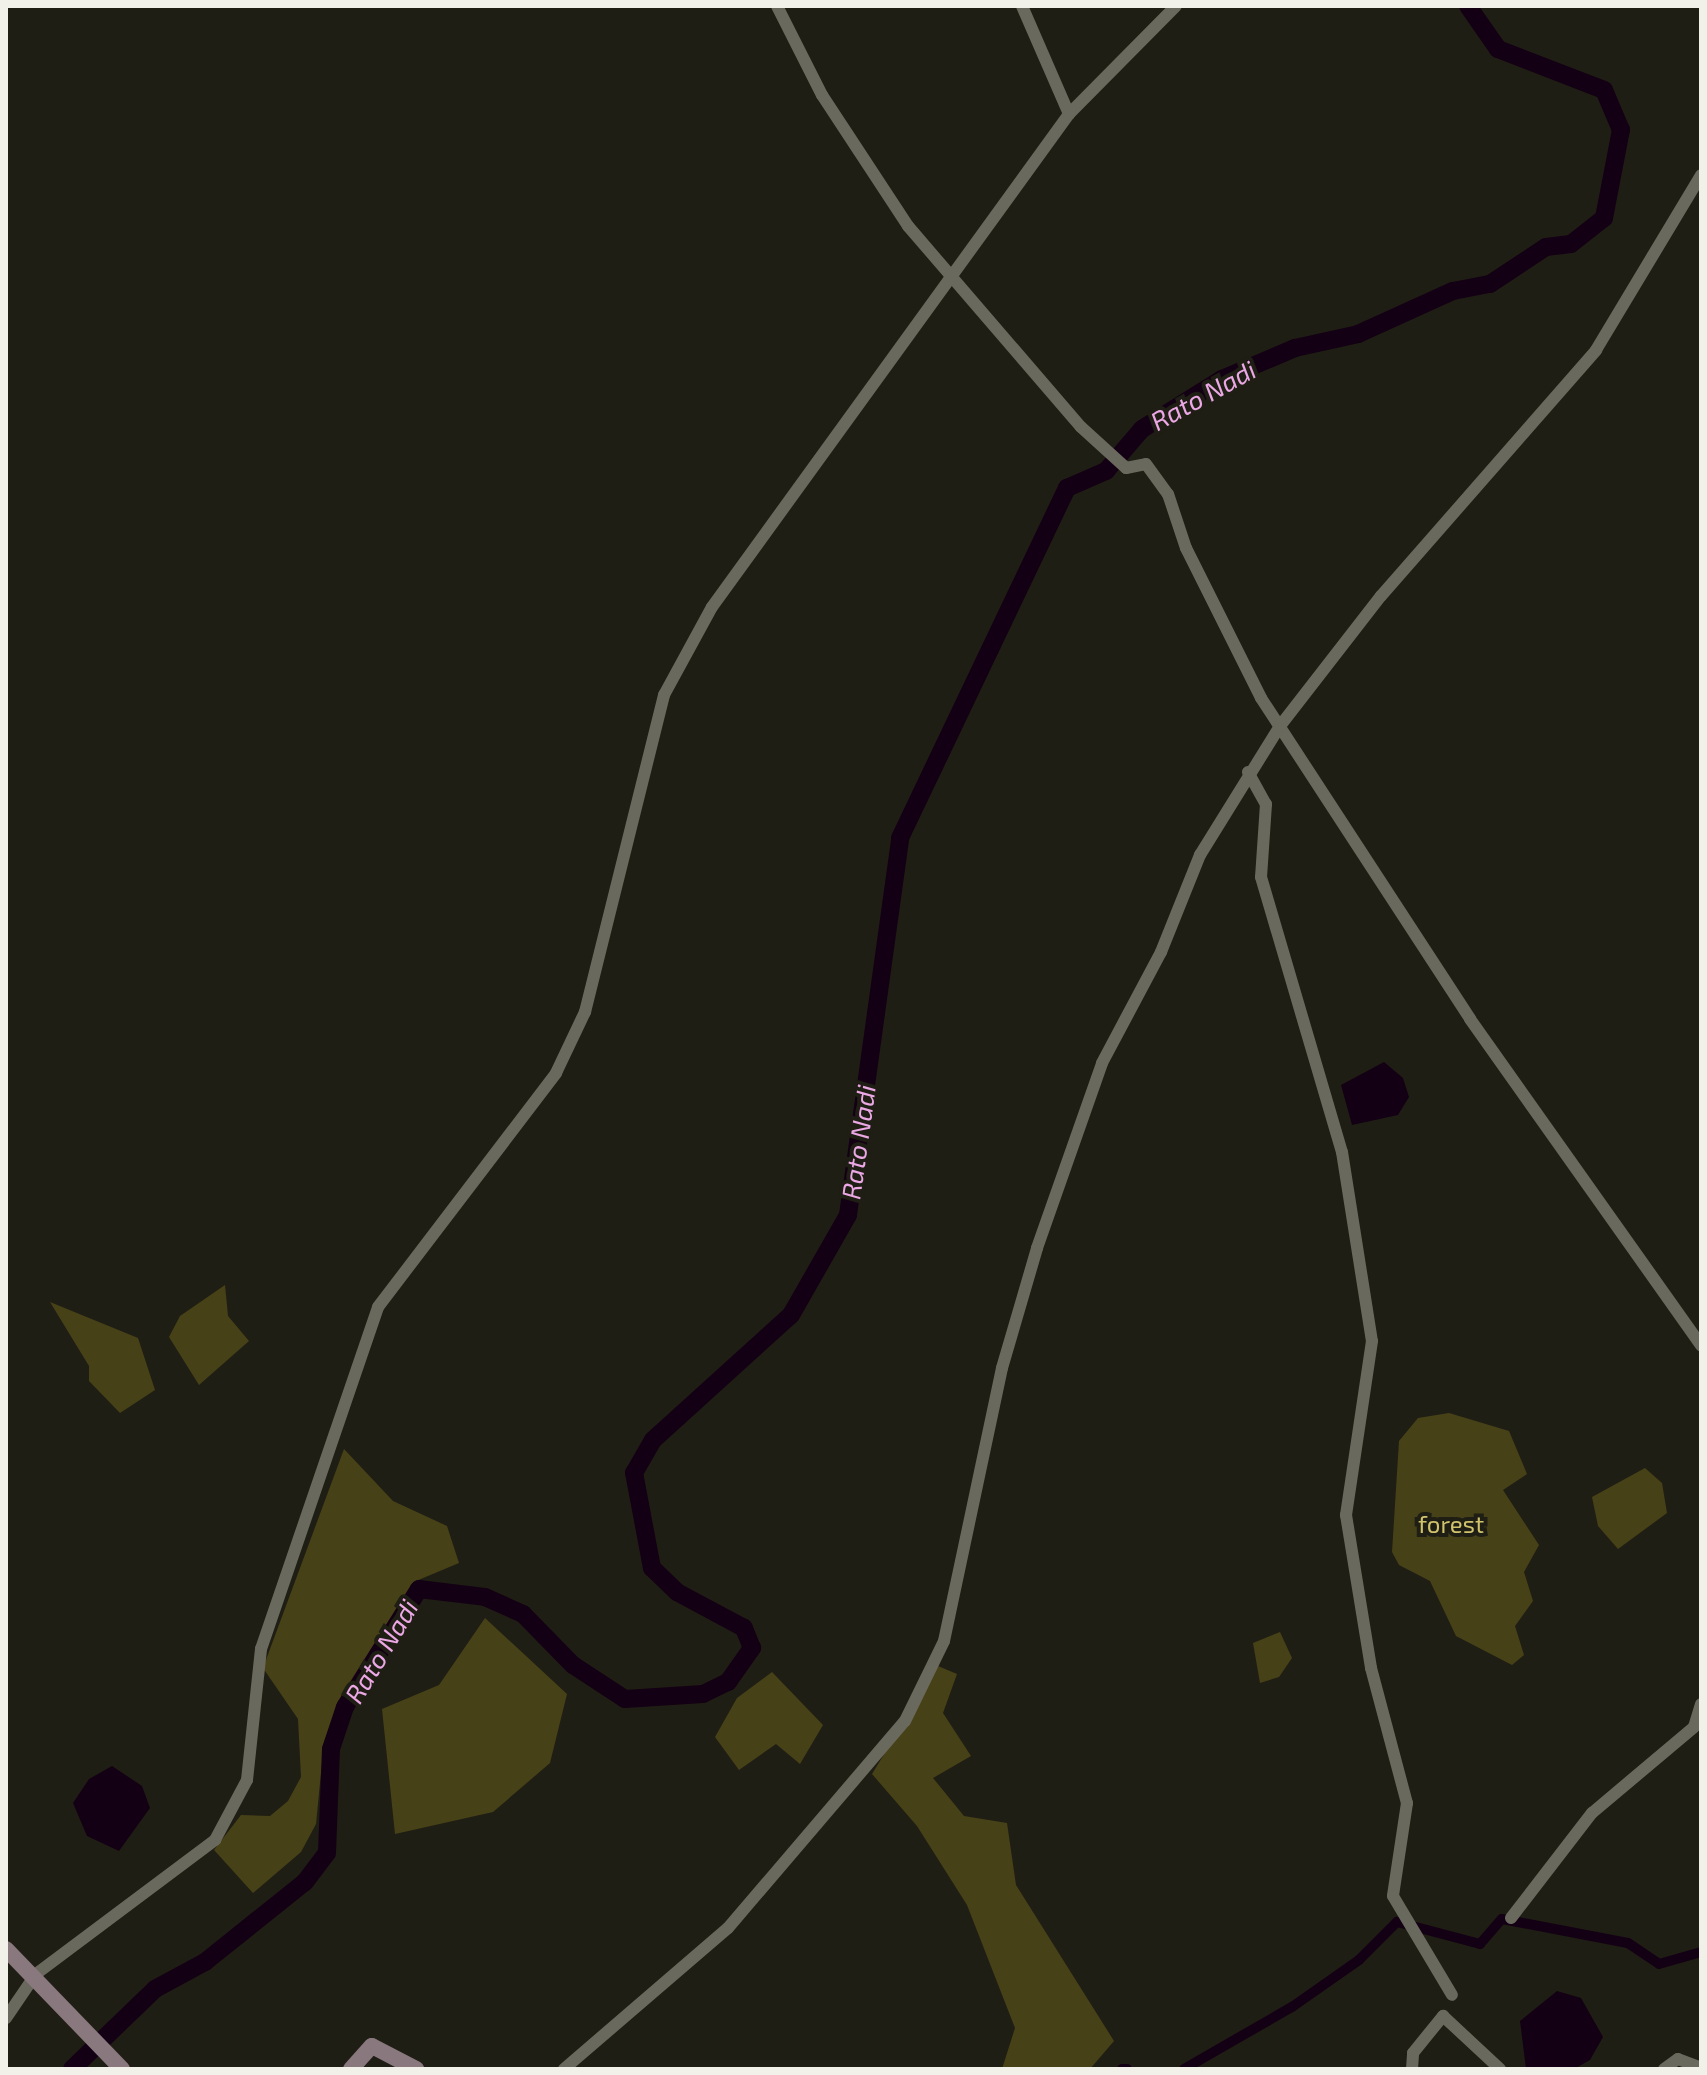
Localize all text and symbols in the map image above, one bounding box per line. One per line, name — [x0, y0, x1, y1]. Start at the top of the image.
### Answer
water label: Rato Nadi — [1145, 353, 1261, 437]
water label: Rato Nadi — [835, 1083, 881, 1201]
park label: forest — [1418, 1510, 1484, 1538]
water label: Rato Nadi — [338, 1593, 424, 1709]

